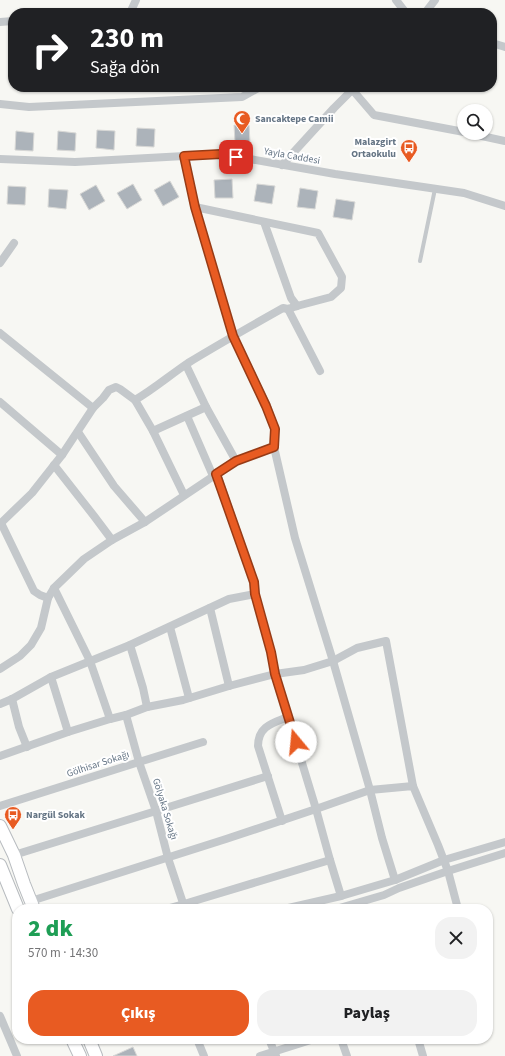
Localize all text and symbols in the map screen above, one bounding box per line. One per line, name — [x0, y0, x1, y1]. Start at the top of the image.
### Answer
text: 230 m — [90, 18, 164, 58]
icon: right — [24, 24, 76, 76]
text: Sağa dön — [90, 55, 160, 80]
map controls — [457, 104, 493, 140]
button: search — [457, 104, 493, 140]
mosque icon: Sancaktepe Camii — [232, 109, 252, 134]
place label: Sancaktepe Camii — [255, 112, 334, 126]
place label: Malazgirt Ortaokulu — [351, 135, 396, 161]
bus stop icon: Malazgirt Ortaokulu — [399, 138, 419, 163]
pin — [219, 140, 253, 174]
street label: Yayla Caddesi — [262, 144, 321, 168]
icon: arrive — [225, 146, 247, 168]
position arrow — [275, 721, 317, 763]
street label: Gölhisar Sokağı — [65, 747, 131, 781]
street label: Gölyaka Sokağı — [149, 776, 181, 842]
bus stop icon: Nargül Sokak — [3, 805, 23, 830]
place label: Nargül Sokak — [26, 808, 85, 822]
text: 2 dk — [28, 911, 73, 946]
button: close — [435, 917, 477, 959]
text: 570 m · 14:30 — [28, 944, 98, 962]
button: Çıkış — [28, 990, 249, 1036]
button: Paylaş — [257, 990, 477, 1036]

